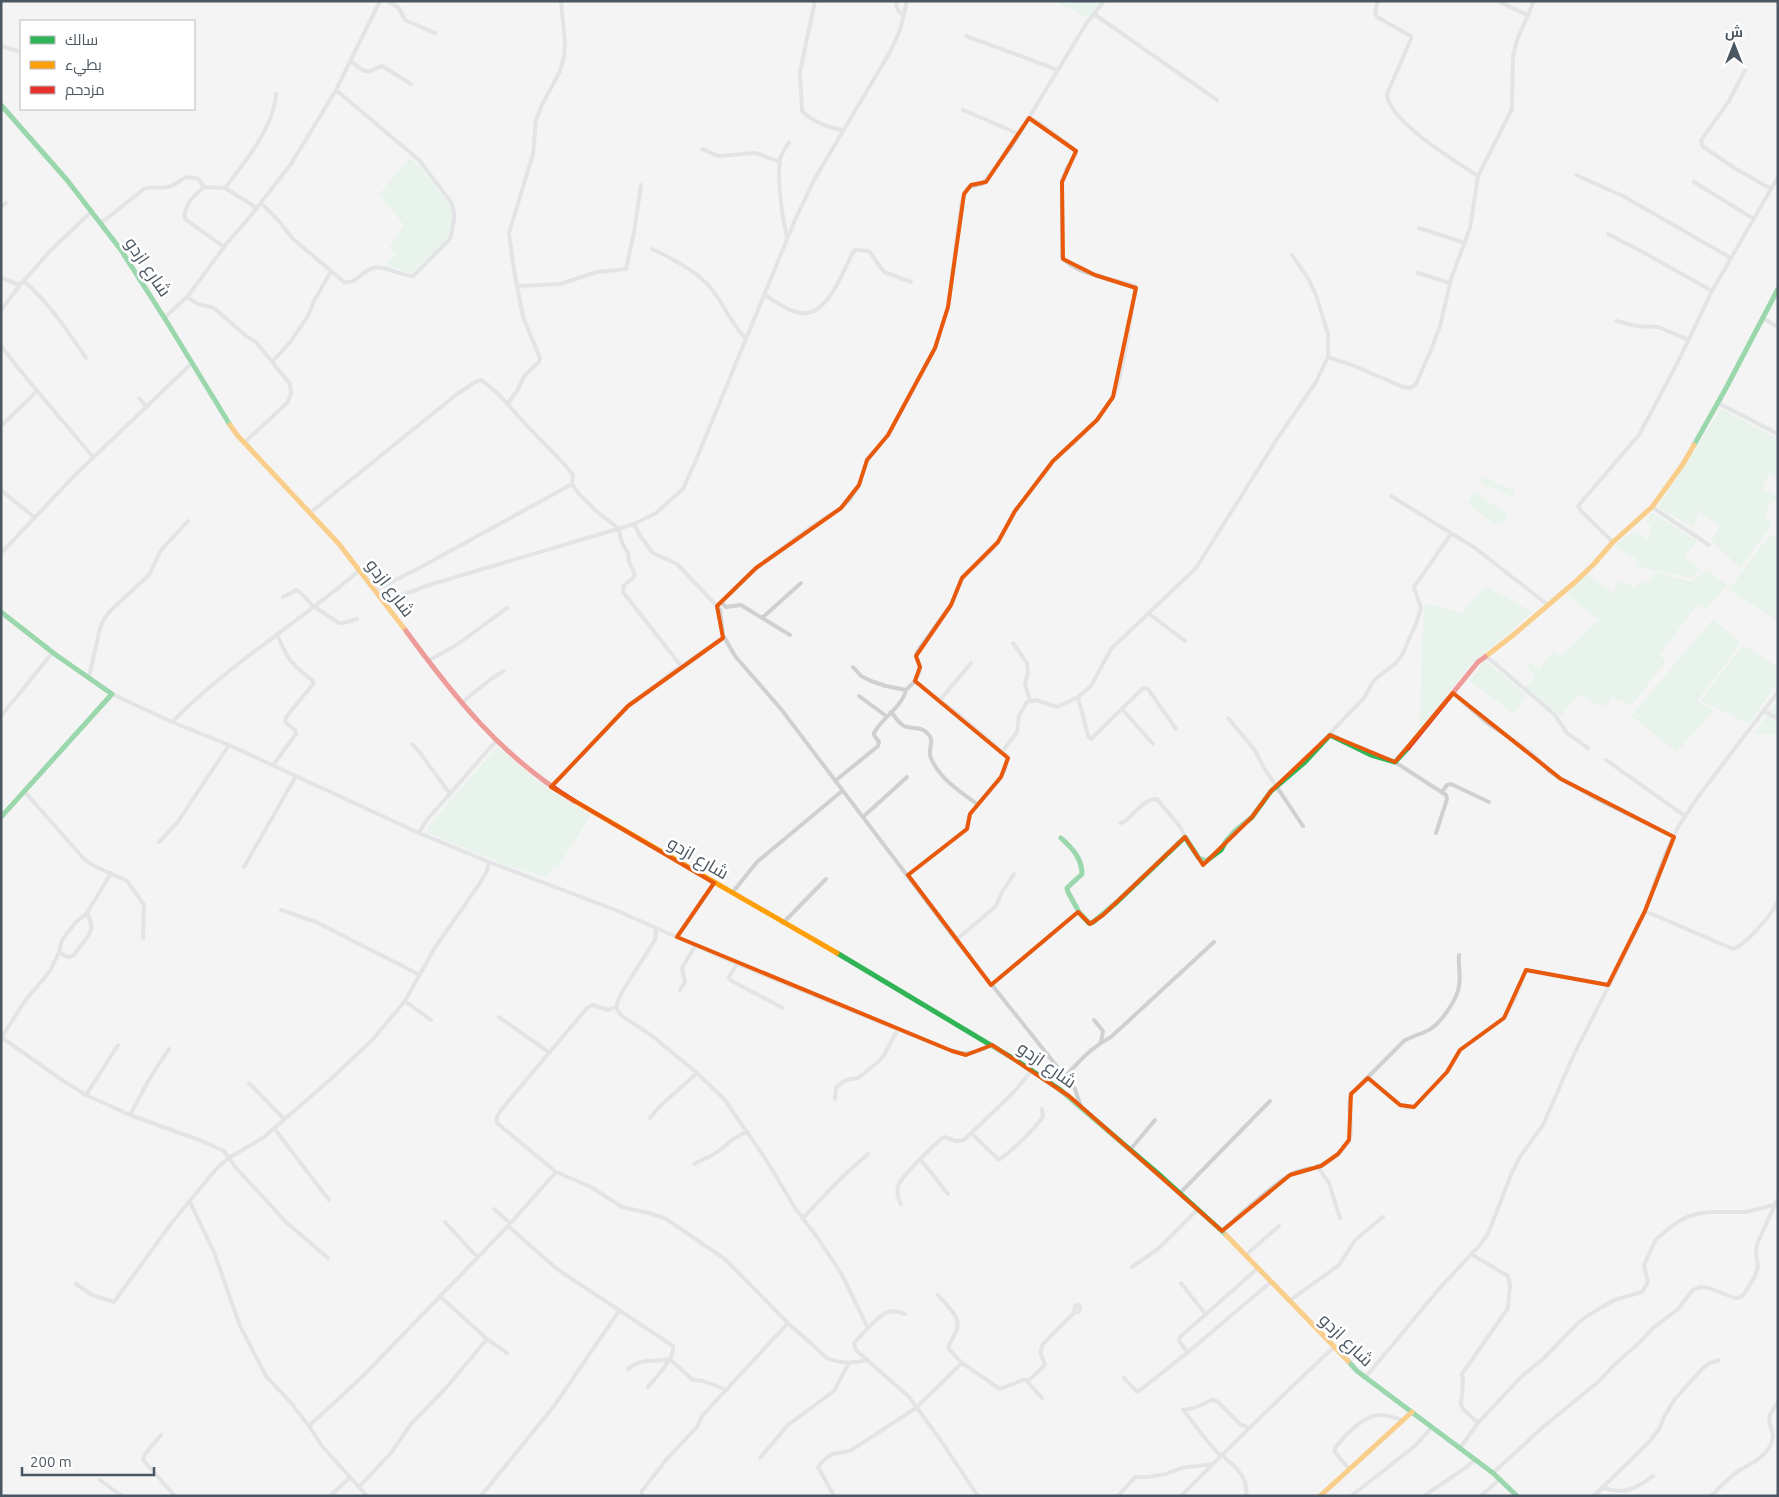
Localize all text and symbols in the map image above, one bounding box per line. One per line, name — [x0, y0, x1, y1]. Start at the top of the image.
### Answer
legend — [20, 20, 195, 110]
north arrow — [1709, 20, 1759, 70]
text: ش — [1725, 24, 1743, 41]
text: سالك — [65, 31, 98, 48]
text: بطيء — [65, 56, 102, 77]
text: مزدحم — [65, 81, 105, 100]
street label: شارع ازدو — [119, 233, 176, 302]
street label: شارع ازدو — [360, 555, 419, 622]
street label: شارع ازدو — [663, 832, 733, 885]
street label: شارع ازدو — [1013, 1037, 1081, 1094]
street label: شارع ازدو — [1314, 1309, 1378, 1372]
scale bar — [22, 1444, 155, 1476]
text: 200 m — [30, 1453, 72, 1470]

